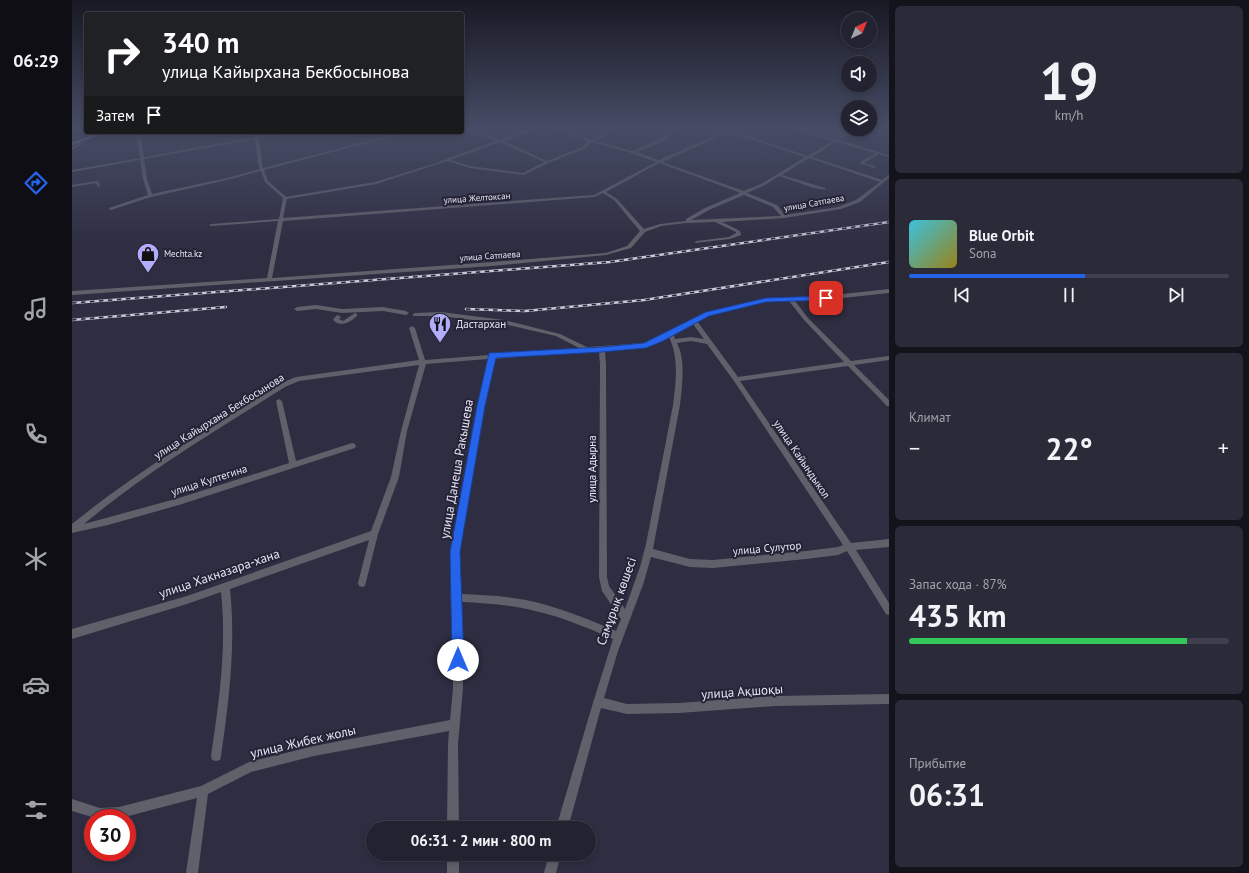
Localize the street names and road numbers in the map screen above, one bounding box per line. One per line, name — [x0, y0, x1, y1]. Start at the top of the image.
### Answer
street label: улица Желтоксан — [443, 190, 511, 205]
street label: улица Сатпаева — [783, 192, 845, 213]
street label: улица Сатпаева — [459, 248, 521, 263]
street label: улица Кайырхана Бекбосынова — [151, 370, 287, 462]
street label: улица Данеша Ракышева — [436, 398, 477, 540]
street label: улица Кайындыкол — [770, 417, 834, 501]
street label: улица Адырна — [585, 435, 599, 503]
street label: улица Култегина — [169, 461, 249, 499]
street label: улица Сулутор — [732, 538, 802, 558]
street label: улица Хакназара-хана — [156, 545, 282, 602]
street label: Самұрық көшесі — [593, 555, 640, 648]
street label: улица Ақшоқы — [701, 680, 784, 703]
street label: улица Жибек жолы — [249, 721, 358, 762]

